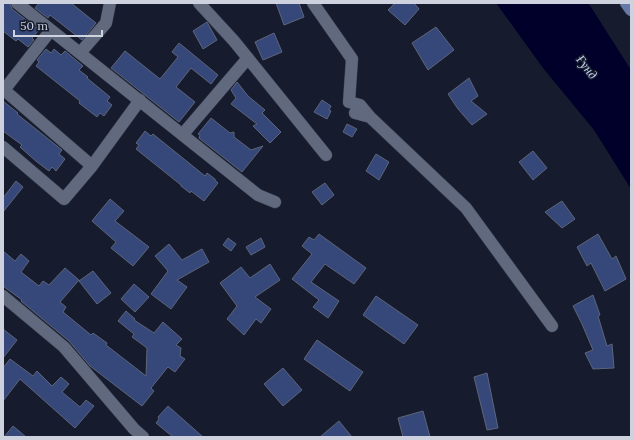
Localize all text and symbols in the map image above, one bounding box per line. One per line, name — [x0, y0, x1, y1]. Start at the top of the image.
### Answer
scale bar — [14, 12, 102, 38]
text: 50 m — [20, 18, 48, 33]
water label: Ғунд — [573, 52, 601, 82]

